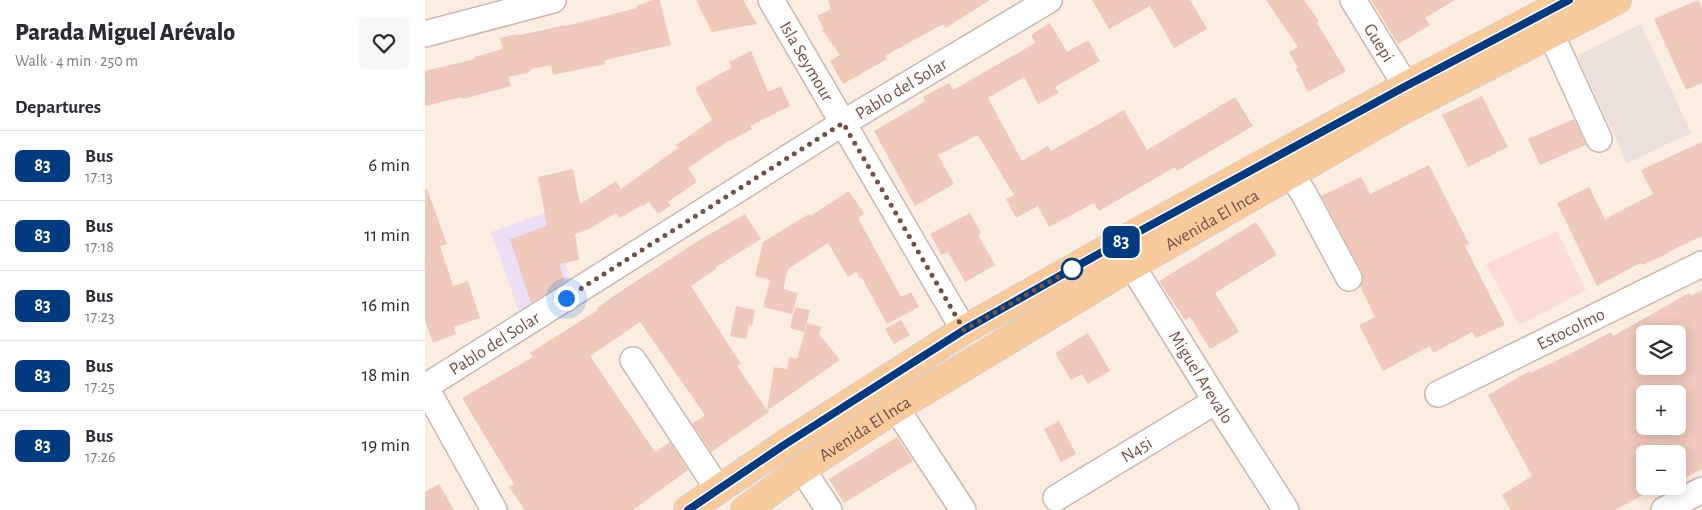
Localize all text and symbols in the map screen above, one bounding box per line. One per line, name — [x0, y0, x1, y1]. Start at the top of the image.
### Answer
button: heart — [358, 17, 410, 69]
street label: Isla Seymour — [776, 19, 836, 105]
text: Parada Miguel Arévalo — [15, 21, 235, 45]
street label: Guepi — [1360, 21, 1397, 65]
text: Walk · 4 min · 250 m — [15, 53, 138, 69]
street label: Pablo del Solar — [853, 55, 951, 123]
text: Departures — [15, 98, 101, 117]
text: Bus — [85, 147, 113, 166]
text: 6 min — [368, 156, 410, 175]
text: 83 — [34, 157, 51, 175]
text: 17:13 — [85, 169, 113, 185]
street label: Avenida El Inca — [1162, 186, 1262, 254]
text: Bus — [85, 217, 113, 236]
text: 11 min — [364, 226, 410, 245]
line badge: 83 — [1099, 226, 1143, 258]
text: 83 — [34, 227, 51, 245]
text: 83 — [1113, 233, 1129, 251]
text: 17:18 — [85, 239, 114, 255]
unlabelled marker — [1061, 258, 1083, 280]
your location — [554, 286, 579, 311]
text: Bus — [85, 287, 113, 306]
text: 16 min — [362, 296, 410, 315]
text: 83 — [34, 297, 51, 315]
street label: Estocolmo — [1534, 305, 1608, 354]
text: 17:23 — [85, 309, 115, 325]
street label: Pablo del Solar — [446, 309, 543, 379]
map controls — [1636, 325, 1686, 495]
button: layers — [1636, 325, 1686, 375]
street label: Miguel Arevalo — [1165, 328, 1236, 427]
text: Bus — [85, 357, 113, 376]
text: 18 min — [362, 366, 410, 385]
text: 83 — [34, 367, 51, 385]
text: 17:25 — [85, 379, 115, 395]
button: + — [1636, 385, 1686, 435]
street label: Avenida El Inca — [816, 393, 914, 465]
text: Bus — [85, 427, 113, 446]
street label: N45i — [1118, 434, 1156, 466]
text: 19 min — [362, 436, 410, 455]
text: 83 — [34, 437, 51, 455]
button: − — [1636, 445, 1686, 495]
text: 17:26 — [85, 449, 116, 465]

